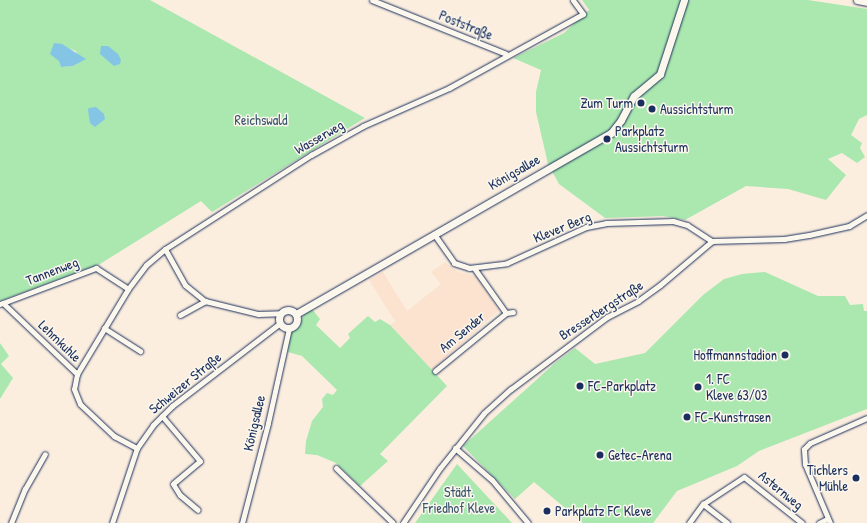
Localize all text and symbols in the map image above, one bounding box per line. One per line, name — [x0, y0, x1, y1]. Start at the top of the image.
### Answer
street label: Poststraße — [437, 7, 495, 43]
place label: Zum Turm — [581, 95, 633, 111]
marker: Zum Turm — [636, 98, 646, 108]
place label: Aussichtsturm — [660, 101, 733, 117]
marker: Aussichtsturm — [647, 104, 657, 114]
park label: Reichswald — [235, 112, 287, 128]
street label: Wasserweg — [291, 116, 347, 158]
place label: Parkplatz Aussichtsturm — [615, 123, 688, 156]
marker: Parkplatz Aussichtsturm — [602, 134, 612, 144]
street label: Königsallee — [485, 151, 543, 193]
street label: Klever Berg — [531, 208, 593, 246]
street label: Tannenweg — [23, 253, 81, 289]
street label: Bresserbergstraße — [556, 277, 646, 343]
street label: Am Sender — [436, 308, 488, 356]
street label: Lehmkuhle — [35, 317, 85, 365]
place label: Hoffmannstadion — [694, 347, 777, 363]
street label: Schweizer Straße — [145, 349, 225, 417]
marker: Hoffmannstadion — [780, 350, 790, 360]
place label: 1. FC Kleve 63/03 — [706, 371, 767, 404]
place label: FC-Parkplatz — [588, 378, 656, 394]
marker: FC-Parkplatz — [575, 381, 585, 391]
marker: 1. FC Kleve 63/03 — [693, 382, 703, 392]
street label: Königsallee — [239, 393, 269, 453]
place label: FC-Kunstrasen — [695, 409, 771, 425]
marker: FC-Kunstrasen — [682, 412, 692, 422]
place label: Getec-Arena — [608, 447, 671, 463]
marker: Getec-Arena — [595, 450, 605, 460]
place label: Tichlers Mühle — [807, 462, 848, 494]
street label: Asternweg — [755, 467, 807, 513]
marker: Tichlers Mühle — [851, 473, 861, 483]
park label: Städt. Friedhof Kleve — [423, 484, 495, 516]
place label: Parkplatz FC Kleve — [555, 503, 652, 519]
marker: Parkplatz FC Kleve — [542, 506, 552, 516]

